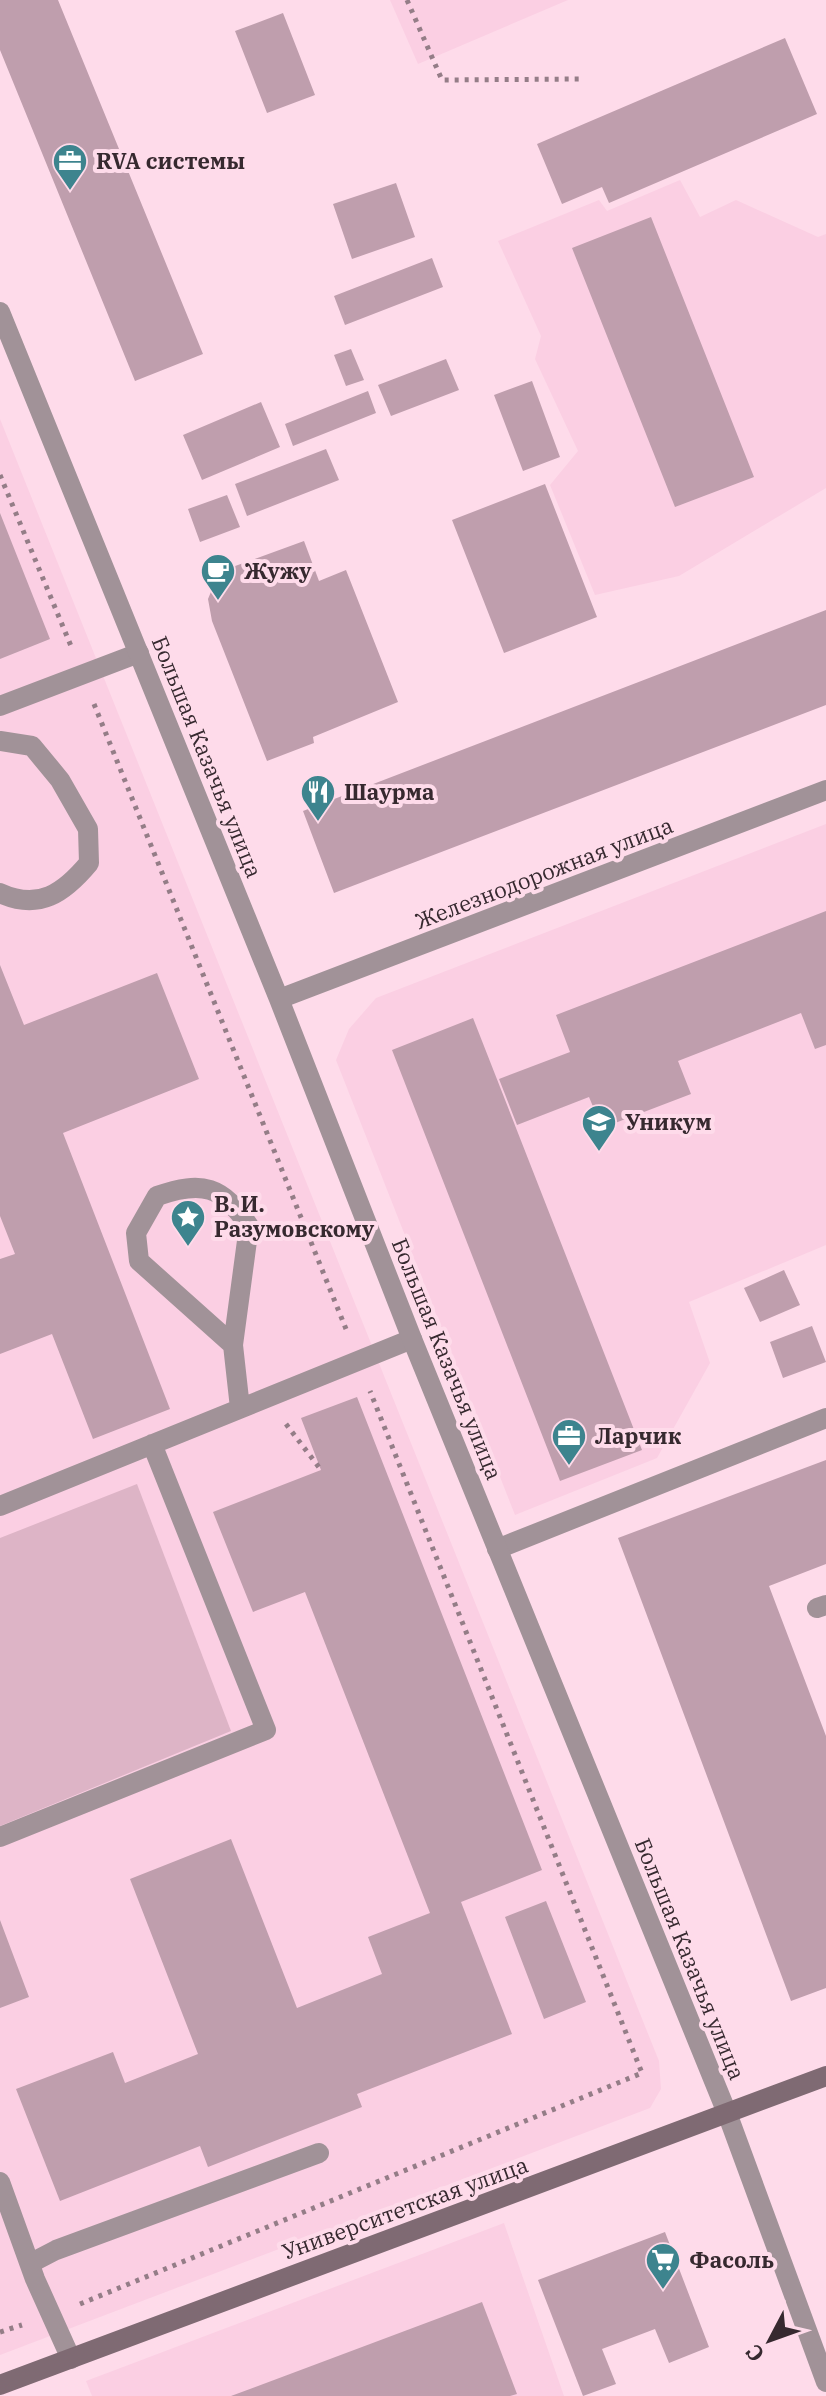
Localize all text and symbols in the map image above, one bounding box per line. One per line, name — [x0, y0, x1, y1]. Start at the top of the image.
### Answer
office icon: RVA системы — [51, 142, 89, 192]
place label: RVA системы — [96, 146, 245, 175]
cafe icon: Жужу — [199, 552, 237, 602]
place label: Жужу — [244, 556, 312, 585]
street label: Большая Казачья улица — [146, 632, 269, 882]
restaurant icon: Шаурма — [299, 773, 337, 823]
place label: Шаурма — [344, 777, 435, 806]
street label: Железнодорожная улица — [411, 810, 677, 935]
school or university icon: Уникум — [580, 1103, 618, 1153]
place label: Уникум — [625, 1107, 712, 1136]
place label: В. И. Разумовскому — [214, 1189, 375, 1243]
place icon: В. И. Разумовскому — [169, 1198, 207, 1248]
street label: Большая Казачья улица — [386, 1234, 509, 1484]
office icon: Ларчик — [550, 1417, 588, 1467]
place label: Ларчик — [595, 1421, 682, 1450]
street label: Большая Казачья улица — [629, 1834, 752, 2084]
street label: Университетская улица — [278, 2149, 532, 2266]
supermarket icon: Фасоль — [644, 2241, 682, 2291]
place label: Фасоль — [689, 2245, 774, 2274]
north arrow — [730, 2300, 810, 2380]
text: С — [739, 2338, 770, 2368]

